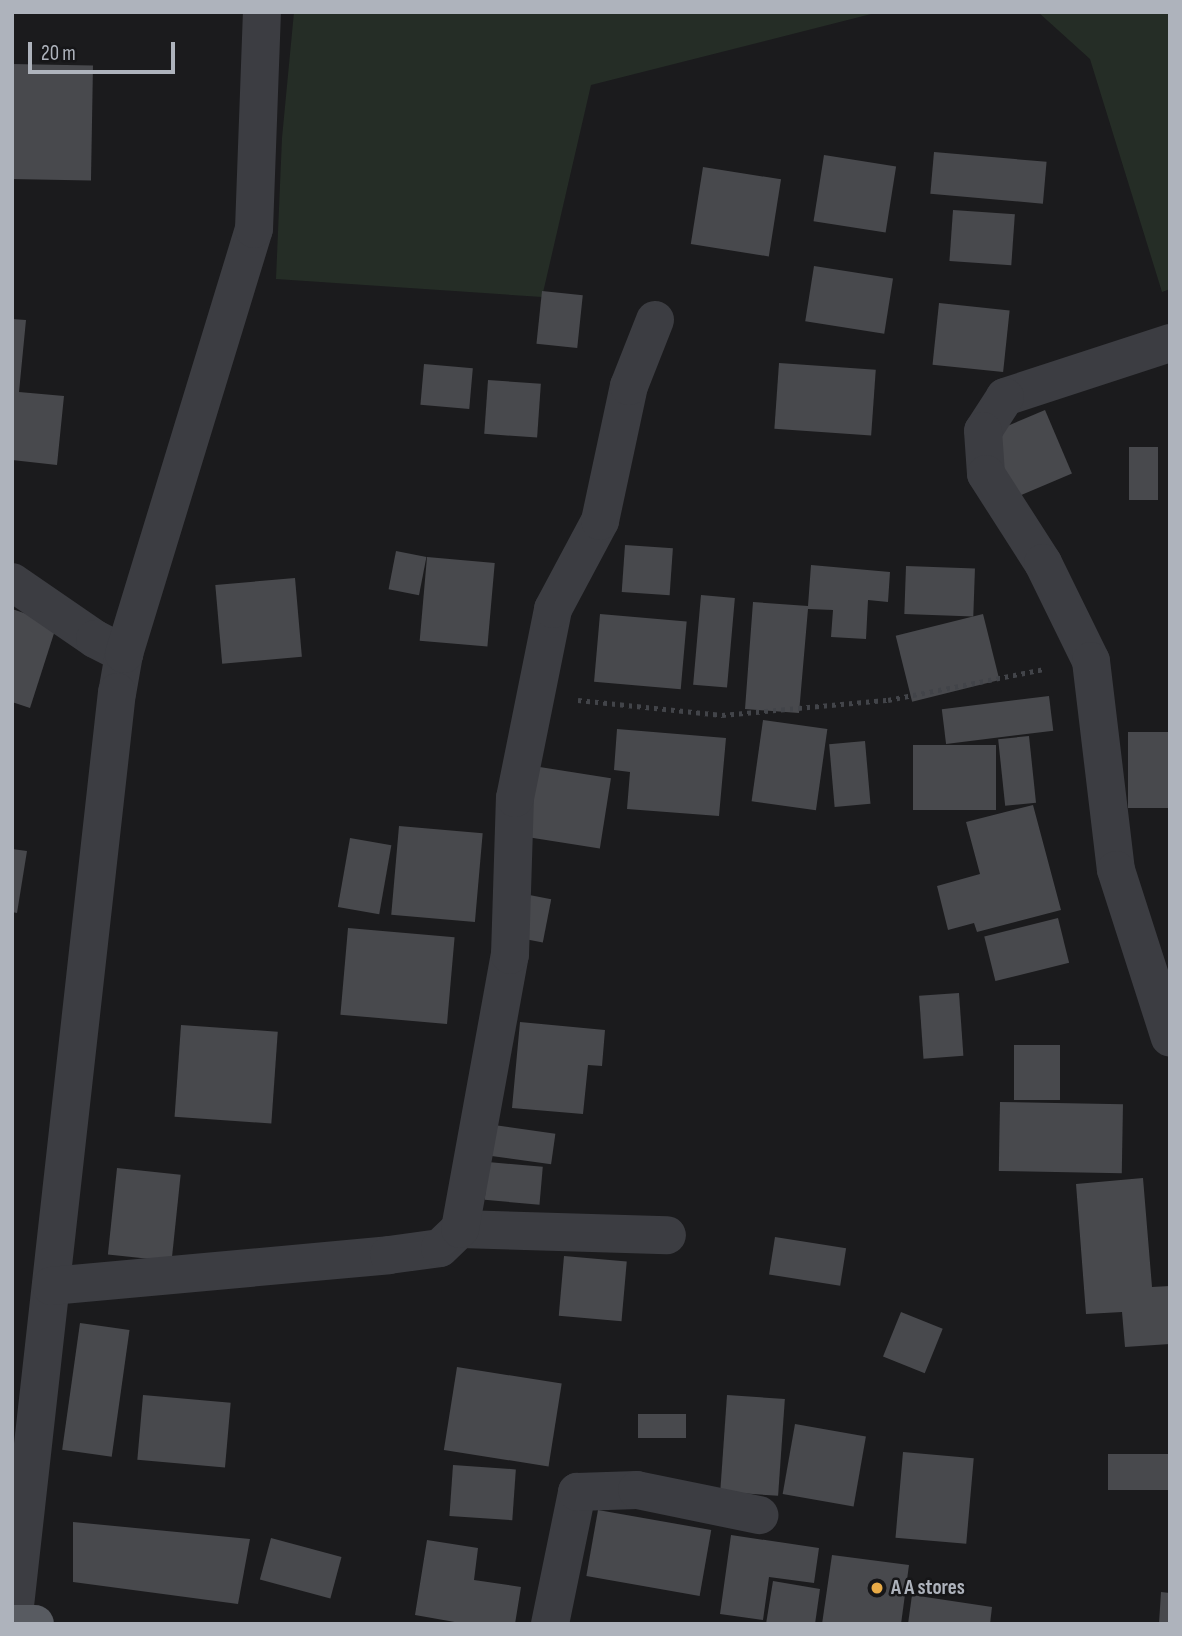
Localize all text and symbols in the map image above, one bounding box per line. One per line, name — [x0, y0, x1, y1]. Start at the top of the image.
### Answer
scale bar — [32, 28, 178, 72]
text: 20 m — [41, 41, 76, 66]
place label: A A stores — [891, 1575, 965, 1601]
marker: A A stores — [869, 1580, 885, 1596]

